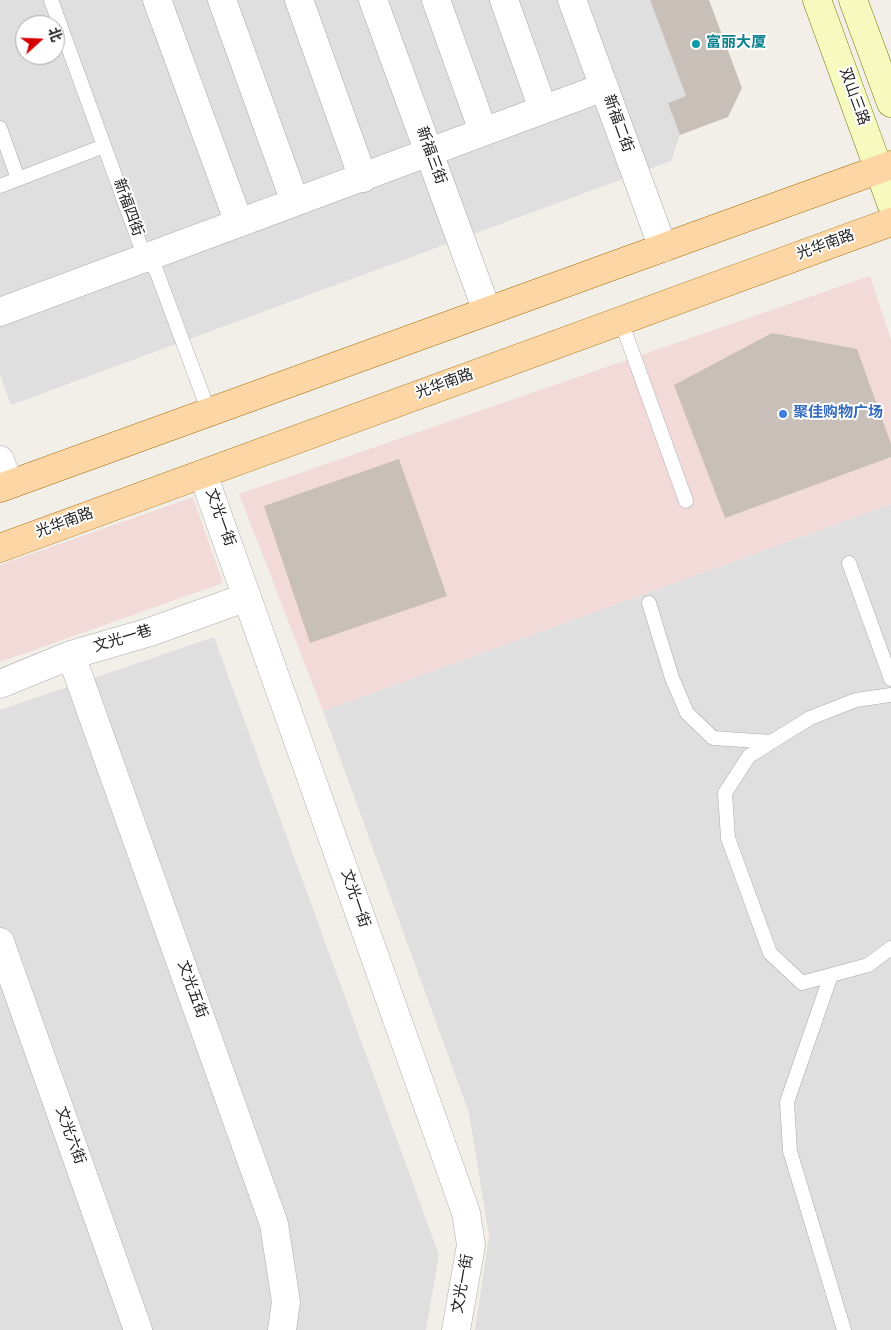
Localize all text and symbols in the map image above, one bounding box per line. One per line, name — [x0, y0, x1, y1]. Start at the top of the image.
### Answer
north arrow — [15, 15, 65, 65]
text: 北 — [43, 26, 64, 45]
place label: 富丽大厦 — [706, 35, 766, 53]
marker: 富丽大厦 — [690, 38, 702, 50]
street label: 双山三路 — [834, 66, 872, 128]
street label: 新福二街 — [598, 93, 636, 155]
street label: 新福三街 — [411, 125, 449, 187]
street label: 新福四街 — [108, 177, 146, 239]
street label: 光华南路 — [795, 227, 857, 265]
street label: 光华南路 — [414, 366, 476, 404]
place label: 聚佳购物广场 — [793, 405, 883, 423]
marker: 聚佳购物广场 — [777, 408, 789, 420]
street label: 文光一街 — [200, 487, 238, 549]
street label: 光华南路 — [34, 505, 96, 543]
street label: 文光一巷 — [92, 623, 154, 657]
street label: 文光一街 — [336, 868, 372, 930]
street label: 文光五街 — [172, 959, 210, 1021]
street label: 文光六街 — [50, 1105, 88, 1167]
street label: 文光一街 — [450, 1253, 478, 1315]

